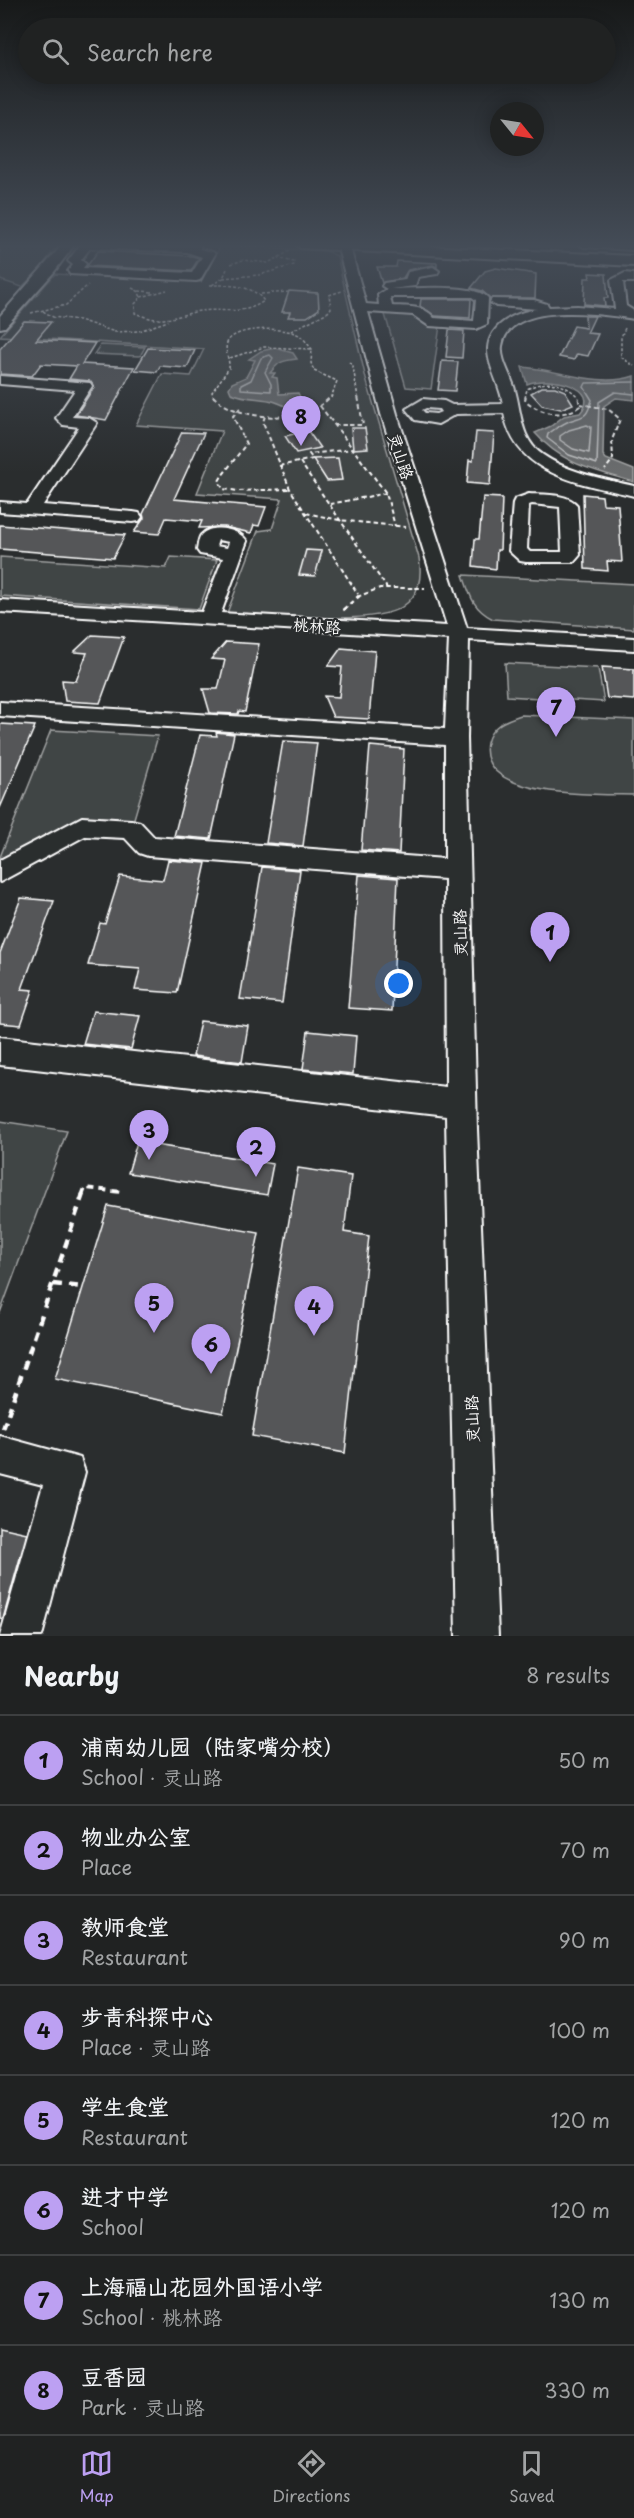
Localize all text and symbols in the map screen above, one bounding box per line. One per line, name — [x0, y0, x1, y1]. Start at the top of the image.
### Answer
search box — [18, 18, 616, 84]
icon: search — [39, 35, 72, 68]
text: Search here — [87, 35, 213, 68]
north arrow — [490, 102, 544, 156]
pin: 8 — [282, 396, 320, 446]
street label: 灵山路 — [383, 429, 421, 483]
street label: 桃林路 — [292, 611, 342, 639]
pin: 7 — [536, 688, 576, 737]
street label: 灵山路 — [447, 909, 471, 957]
pin: 1 — [530, 912, 570, 962]
your location — [384, 969, 413, 998]
pin: 3 — [130, 1110, 168, 1160]
pin: 2 — [236, 1128, 276, 1177]
pin: 5 — [134, 1284, 174, 1333]
pin: 4 — [294, 1286, 334, 1336]
pin: 6 — [192, 1324, 230, 1374]
street label: 灵山路 — [458, 1395, 484, 1443]
text: Nearby — [24, 1656, 119, 1695]
text: 8 results — [526, 1660, 610, 1690]
text: 浦南幼儿园（陆家嘴分校） — [81, 1729, 345, 1762]
text: 1 — [39, 1745, 48, 1775]
text: 50 m — [558, 1745, 610, 1775]
text: School · 灵山路 — [81, 1762, 222, 1792]
text: 物业办公室 — [81, 1819, 191, 1852]
text: 2 — [36, 1835, 51, 1865]
text: 70 m — [560, 1835, 610, 1865]
text: Place — [81, 1852, 132, 1882]
text: 教师食堂 — [81, 1909, 169, 1942]
text: 3 — [37, 1925, 50, 1955]
text: 90 m — [559, 1925, 610, 1955]
text: Restaurant — [81, 1942, 188, 1972]
text: 步青科探中心 — [81, 1999, 213, 2032]
text: 4 — [37, 2015, 50, 2045]
text: 100 m — [549, 2015, 610, 2045]
text: Place · 灵山路 — [81, 2032, 211, 2062]
text: 学生食堂 — [81, 2089, 169, 2122]
text: 5 — [37, 2105, 50, 2135]
text: 120 m — [551, 2105, 610, 2135]
text: Restaurant — [81, 2122, 188, 2152]
text: 进才中学 — [81, 2179, 169, 2212]
text: 6 — [36, 2195, 51, 2225]
text: 120 m — [551, 2195, 610, 2225]
text: School — [81, 2212, 144, 2242]
text: 上海福山花园外国语小学 — [81, 2269, 323, 2302]
text: 7 — [38, 2285, 49, 2315]
text: 130 m — [550, 2285, 610, 2315]
text: School · 桃林路 — [81, 2302, 222, 2332]
text: 豆香园 — [81, 2359, 147, 2392]
text: 8 — [37, 2375, 50, 2405]
text: 330 m — [544, 2375, 610, 2405]
text: Park · 灵山路 — [81, 2392, 204, 2422]
tab: Map — [79, 2447, 114, 2507]
tab: Directions — [272, 2447, 350, 2507]
tab: Saved — [509, 2447, 555, 2507]

